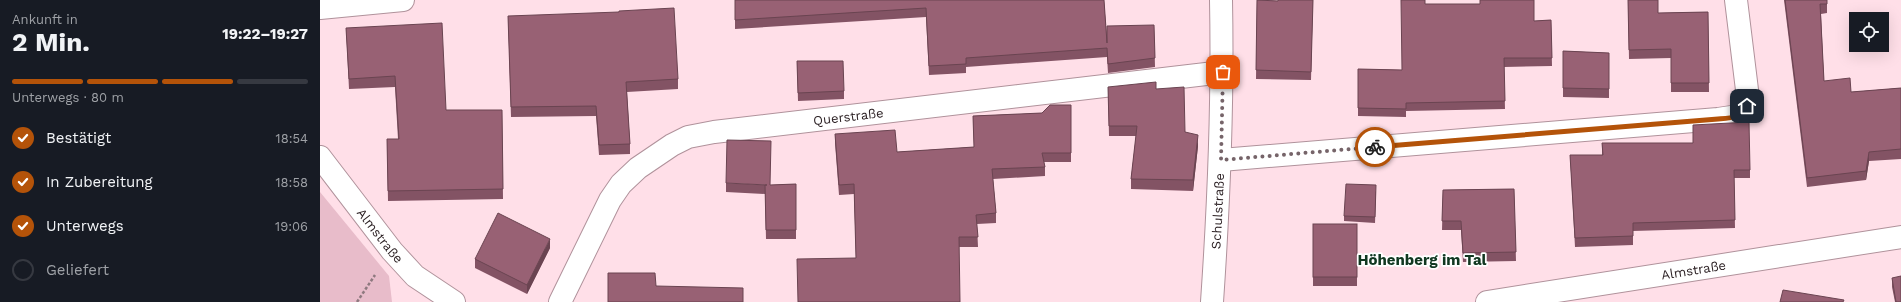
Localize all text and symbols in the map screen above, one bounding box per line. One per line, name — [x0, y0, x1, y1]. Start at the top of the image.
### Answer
text: Ankunft in — [12, 12, 78, 27]
map controls — [1849, 12, 1889, 52]
button: locate — [1849, 12, 1889, 52]
text: 19:22–19:27 — [222, 25, 308, 43]
text: 2 Min. — [12, 27, 90, 57]
pin — [1206, 55, 1240, 89]
icon: bag — [1212, 61, 1234, 83]
pin — [1730, 89, 1764, 123]
text: Unterwegs · 80 m — [12, 90, 124, 105]
icon: home — [1736, 95, 1758, 117]
street label: Querstraße — [812, 105, 884, 128]
icon: check — [12, 127, 34, 149]
courier — [1355, 127, 1395, 167]
text: Bestätigt — [46, 129, 111, 147]
text: 18:54 — [276, 131, 308, 146]
icon: bike — [1364, 136, 1386, 158]
icon: check — [12, 171, 34, 193]
text: In Zubereitung — [46, 173, 153, 191]
street label: Schulstraße — [1208, 173, 1227, 250]
text: 18:58 — [275, 175, 308, 190]
street label: Almstraße — [354, 205, 406, 266]
icon: check — [12, 215, 34, 237]
text: Unterwegs — [46, 217, 124, 235]
text: 19:06 — [275, 219, 308, 234]
district label: Höhenberg im Tal — [1357, 251, 1487, 269]
street label: Almstraße — [1660, 257, 1727, 282]
text: Geliefert — [46, 261, 109, 279]

